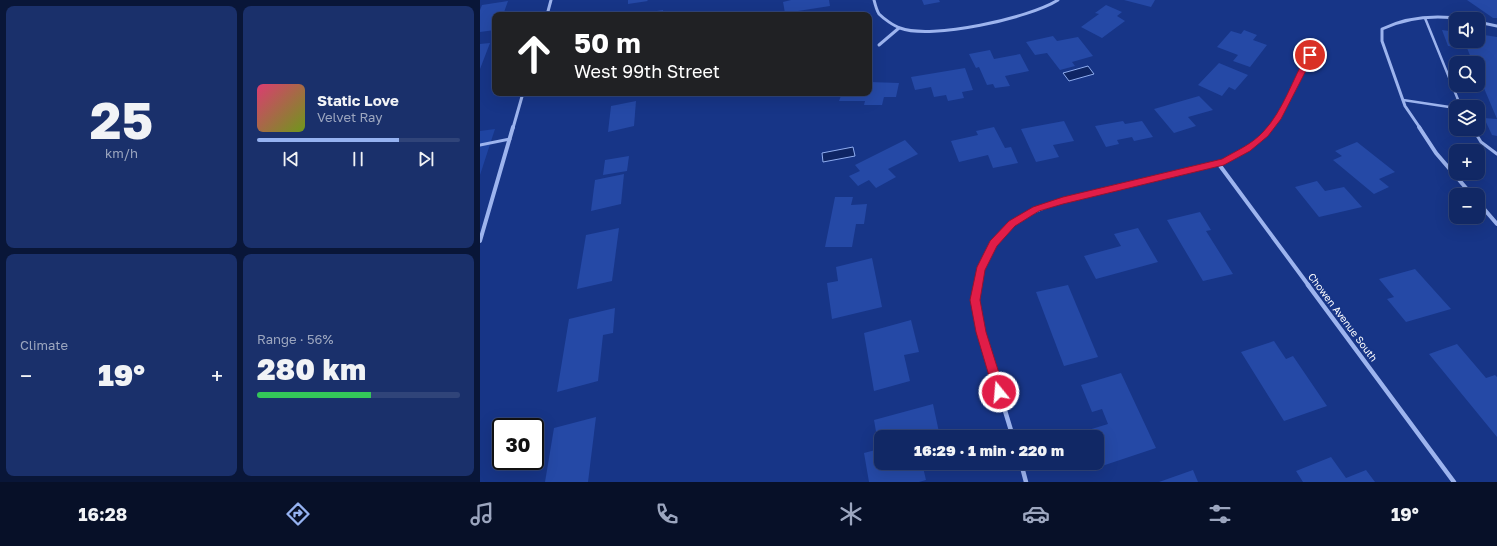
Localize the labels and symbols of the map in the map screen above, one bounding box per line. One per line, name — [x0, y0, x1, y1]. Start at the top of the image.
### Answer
pin — [1293, 38, 1327, 72]
street label: Chowen Avenue South — [1306, 270, 1380, 364]
position arrow — [978, 371, 1020, 413]
speed limit sign: 30 — [492, 418, 544, 470]

